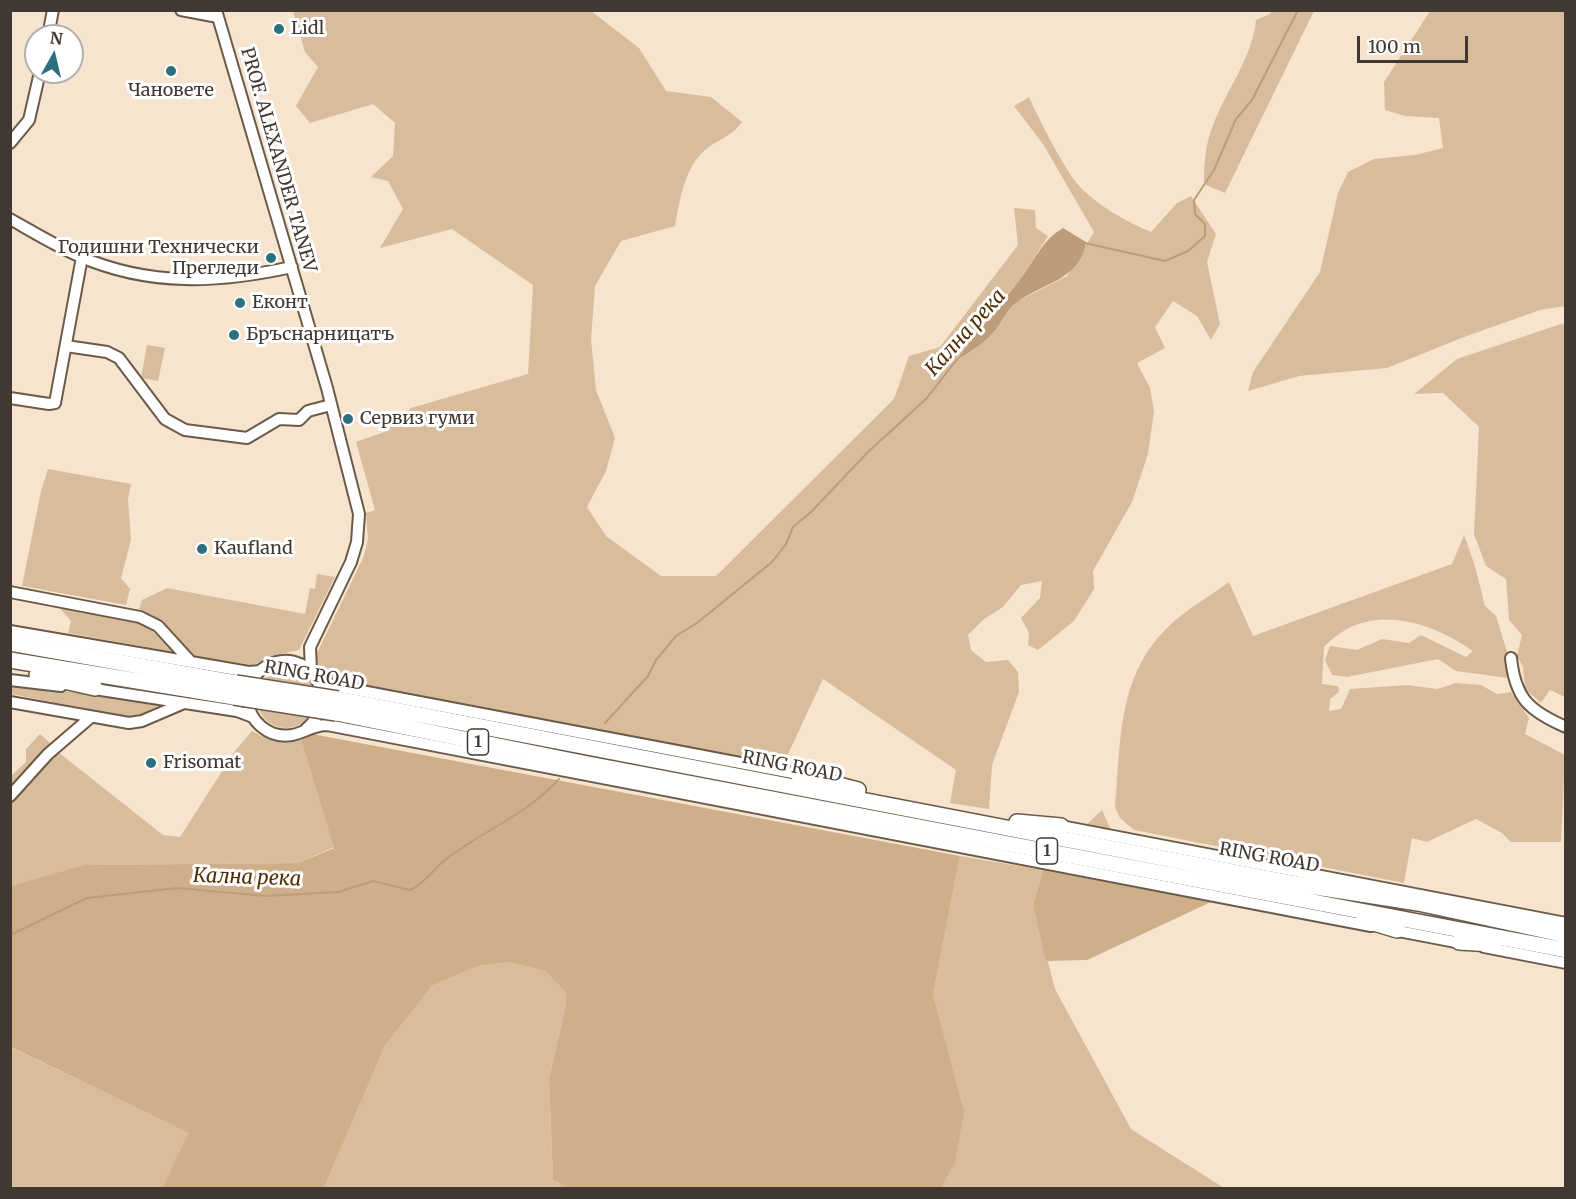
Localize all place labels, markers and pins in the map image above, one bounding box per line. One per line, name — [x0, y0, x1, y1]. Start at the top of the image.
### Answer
place label: Lidl — [291, 18, 324, 40]
marker: Lidl — [272, 22, 286, 36]
marker: Чановете — [164, 64, 178, 78]
place label: Чановете — [128, 80, 214, 102]
place label: Годишни Технически Прегледи — [58, 237, 259, 280]
marker: Годишни Технически Прегледи — [264, 251, 278, 265]
place label: Еконт — [252, 292, 308, 314]
marker: Еконт — [233, 296, 247, 310]
place label: Бръснарницатъ — [246, 324, 394, 346]
marker: Бръснарницатъ — [227, 328, 241, 342]
place label: Сервиз гуми — [360, 408, 475, 430]
marker: Сервиз гуми — [341, 412, 355, 426]
place label: Kaufland — [214, 538, 293, 560]
marker: Kaufland — [195, 542, 209, 556]
place label: Frisomat — [163, 752, 241, 774]
marker: Frisomat — [144, 756, 158, 770]

